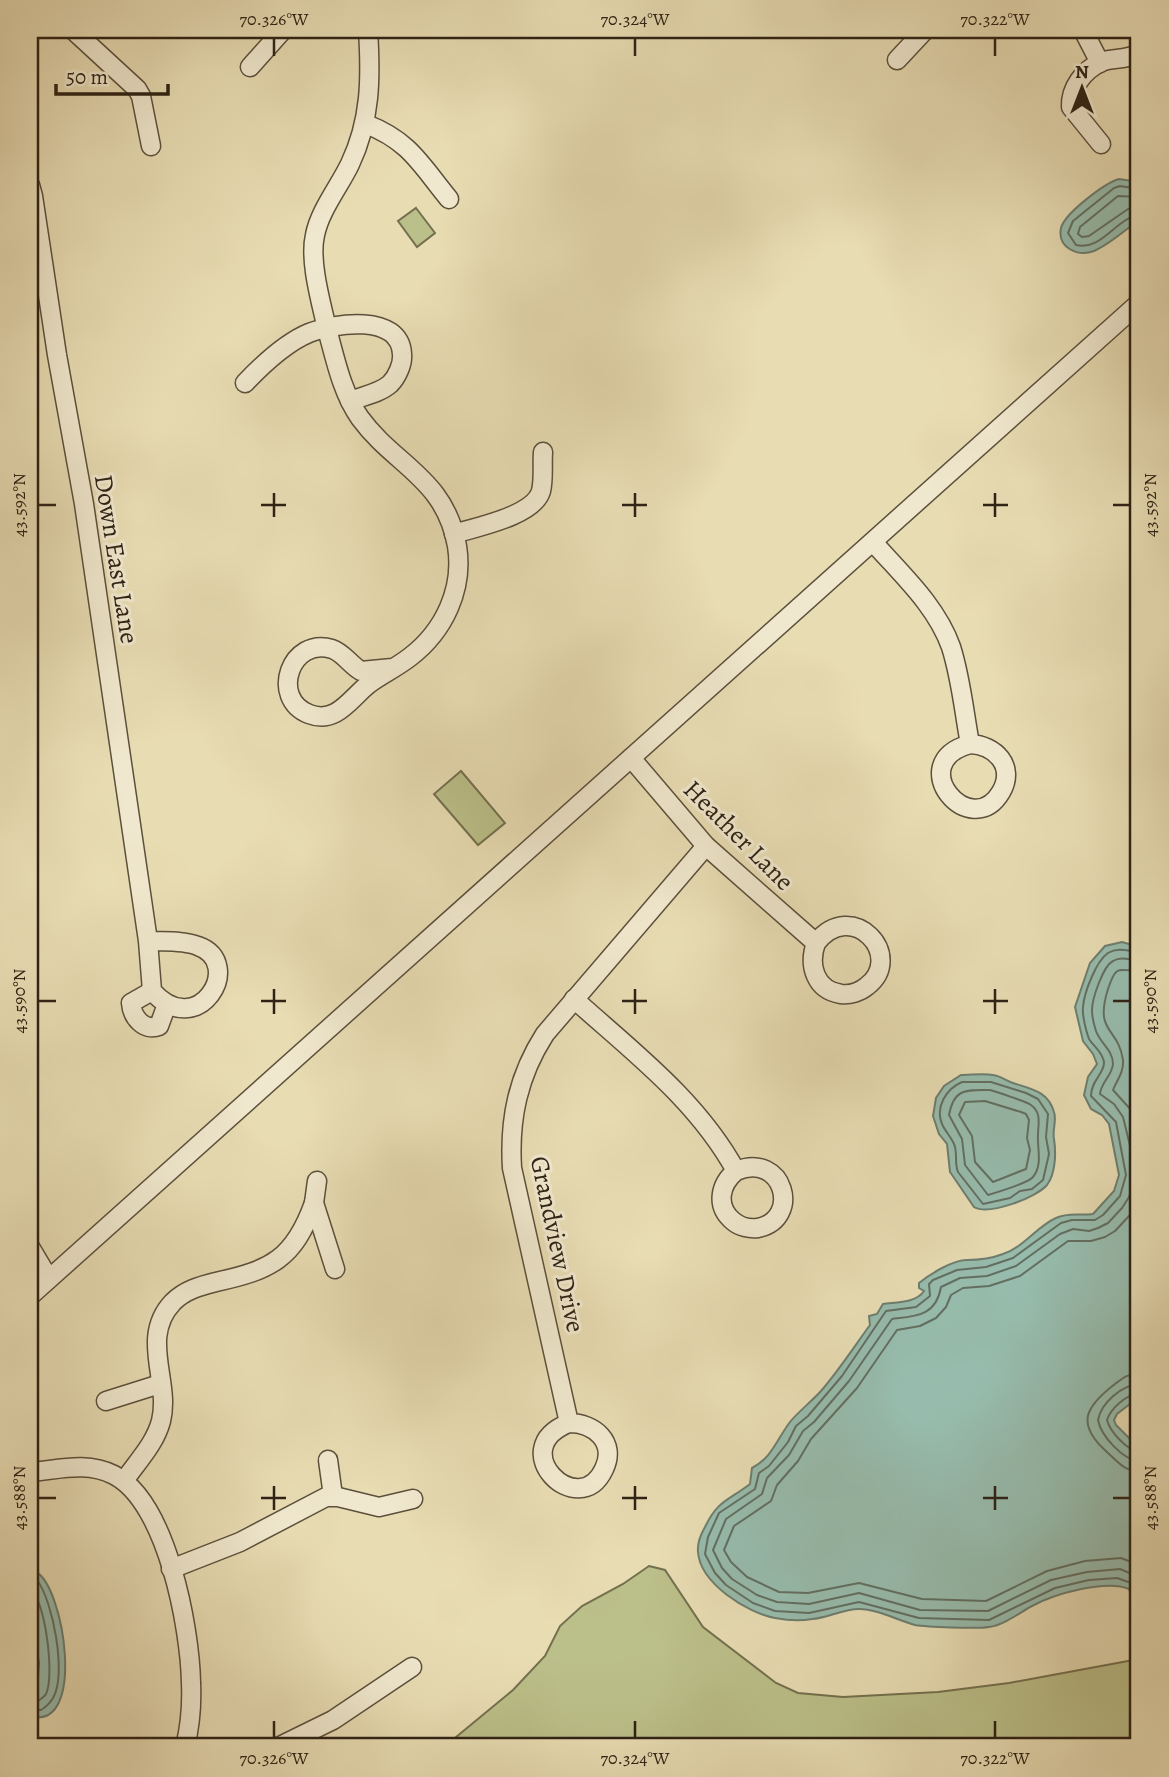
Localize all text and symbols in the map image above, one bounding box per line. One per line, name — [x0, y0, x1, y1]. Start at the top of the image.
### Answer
text: 70.326°W — [239, 7, 309, 31]
text: 70.324°W — [600, 7, 670, 31]
text: 70.322°W — [960, 7, 1030, 31]
scale bar — [56, 52, 168, 96]
north arrow — [1046, 52, 1116, 122]
text: N — [1075, 59, 1089, 85]
text: 50 m — [66, 63, 108, 91]
street label: Down East Lane — [86, 472, 147, 646]
text: 43.592°N — [7, 473, 31, 537]
text: 43.592°N — [1138, 473, 1162, 537]
street label: Heather Lane — [676, 772, 802, 898]
text: 43.590°N — [7, 968, 31, 1034]
text: 43.590°N — [1138, 968, 1162, 1034]
street label: Grandview Drive — [522, 1153, 593, 1335]
text: 43.588°N — [7, 1466, 31, 1530]
text: 43.588°N — [1138, 1466, 1162, 1530]
text: 70.326°W — [239, 1746, 309, 1770]
text: 70.324°W — [600, 1746, 670, 1770]
text: 70.322°W — [960, 1746, 1030, 1770]

